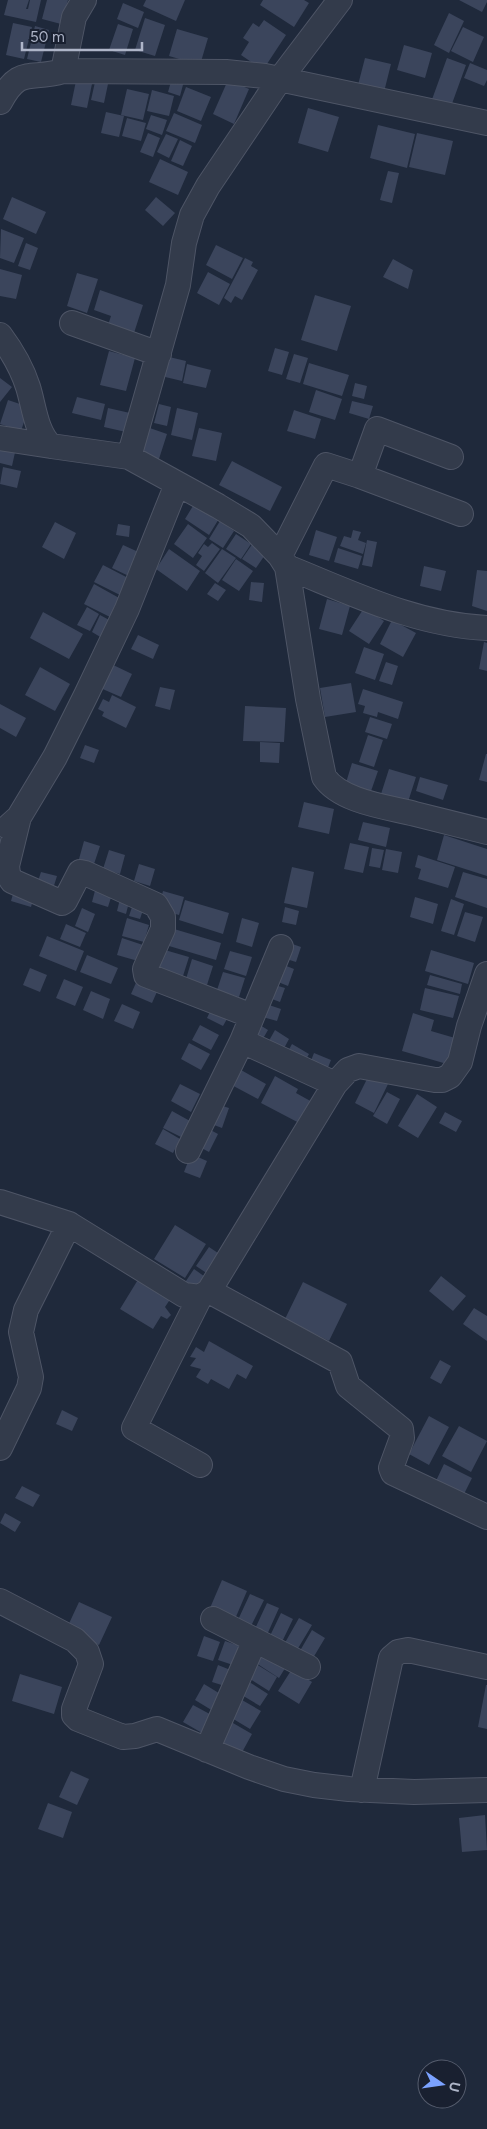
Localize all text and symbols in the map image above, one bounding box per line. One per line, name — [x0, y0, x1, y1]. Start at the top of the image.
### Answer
scale bar — [22, 20, 142, 52]
text: 50 m — [30, 28, 65, 46]
north arrow — [417, 2059, 467, 2109]
text: U — [445, 2080, 464, 2094]

